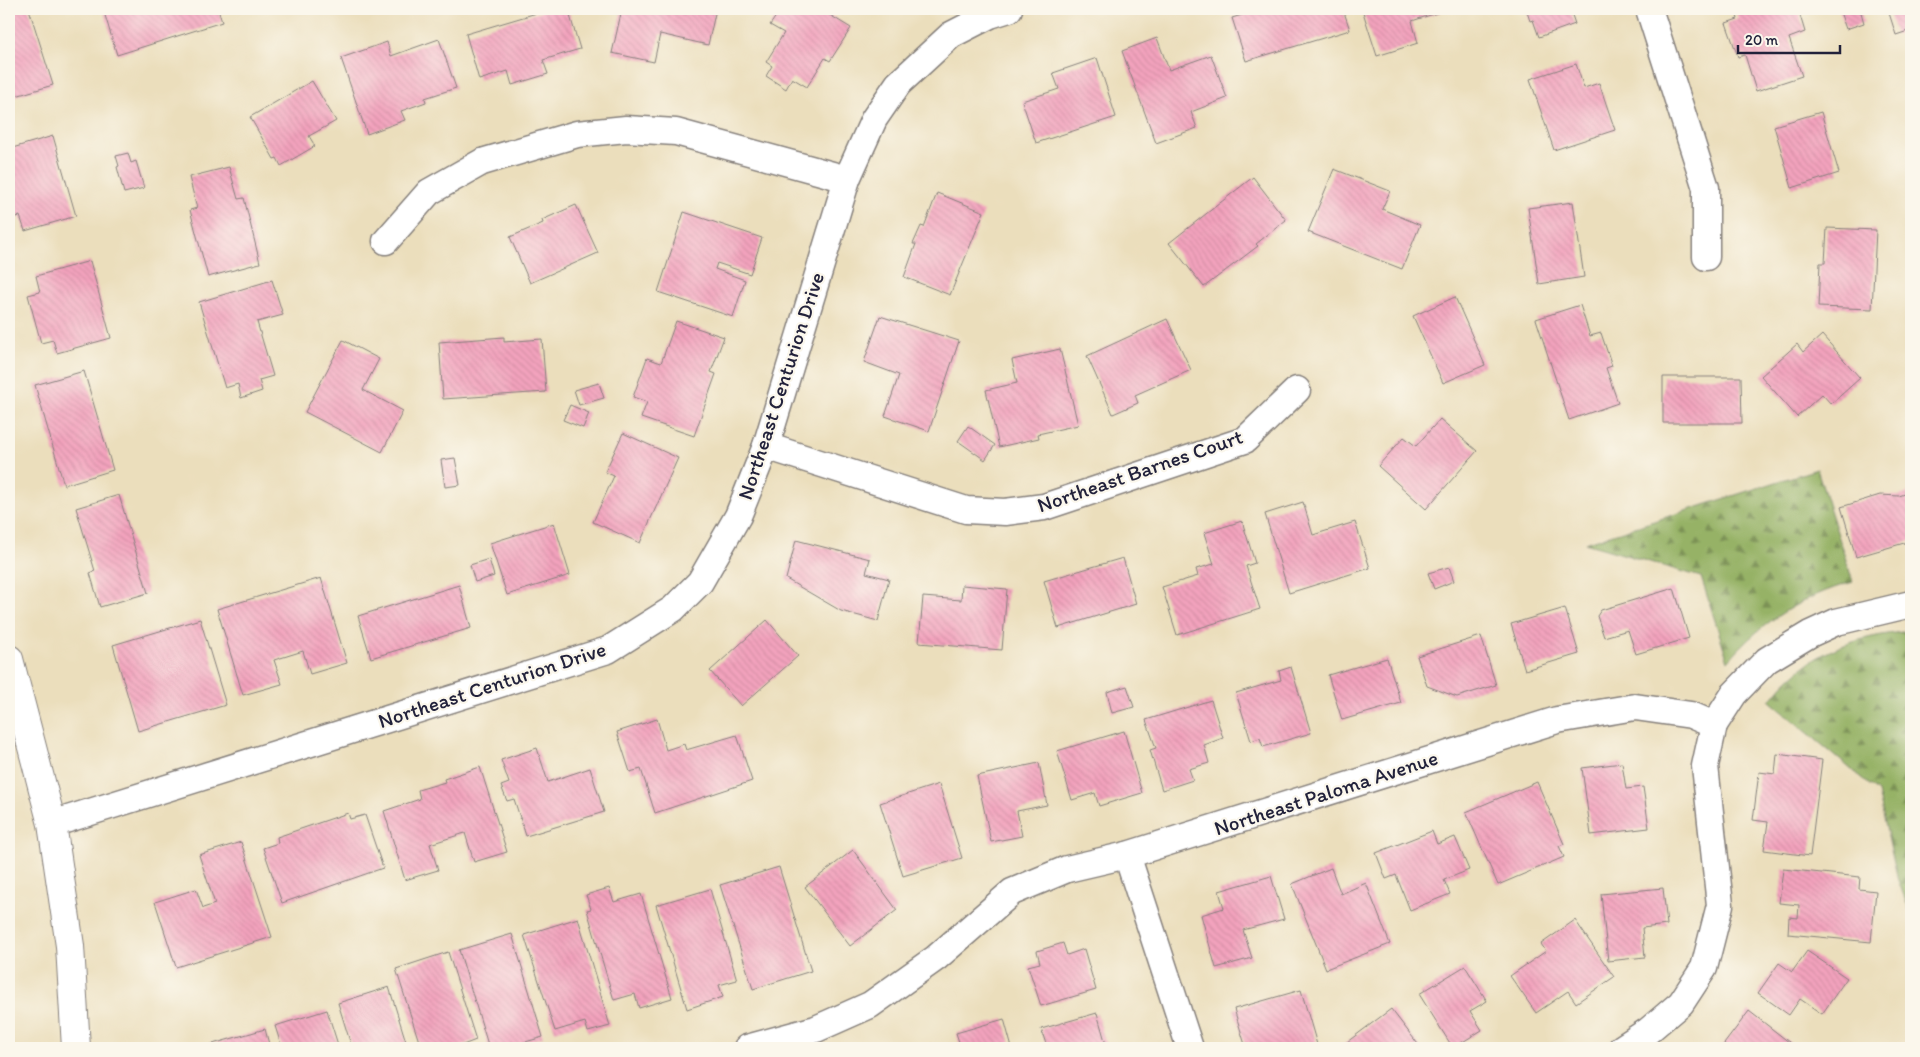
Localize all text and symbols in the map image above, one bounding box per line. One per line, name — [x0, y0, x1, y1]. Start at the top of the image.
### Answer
scale bar — [1738, 22, 1840, 54]
text: 20 m — [1745, 31, 1779, 49]
street label: Northeast Centurion Drive — [732, 269, 829, 503]
street label: Northeast Barnes Court — [1034, 424, 1246, 517]
street label: Northeast Centurion Drive — [375, 636, 609, 733]
street label: Northeast Paloma Avenue — [1211, 744, 1441, 841]

